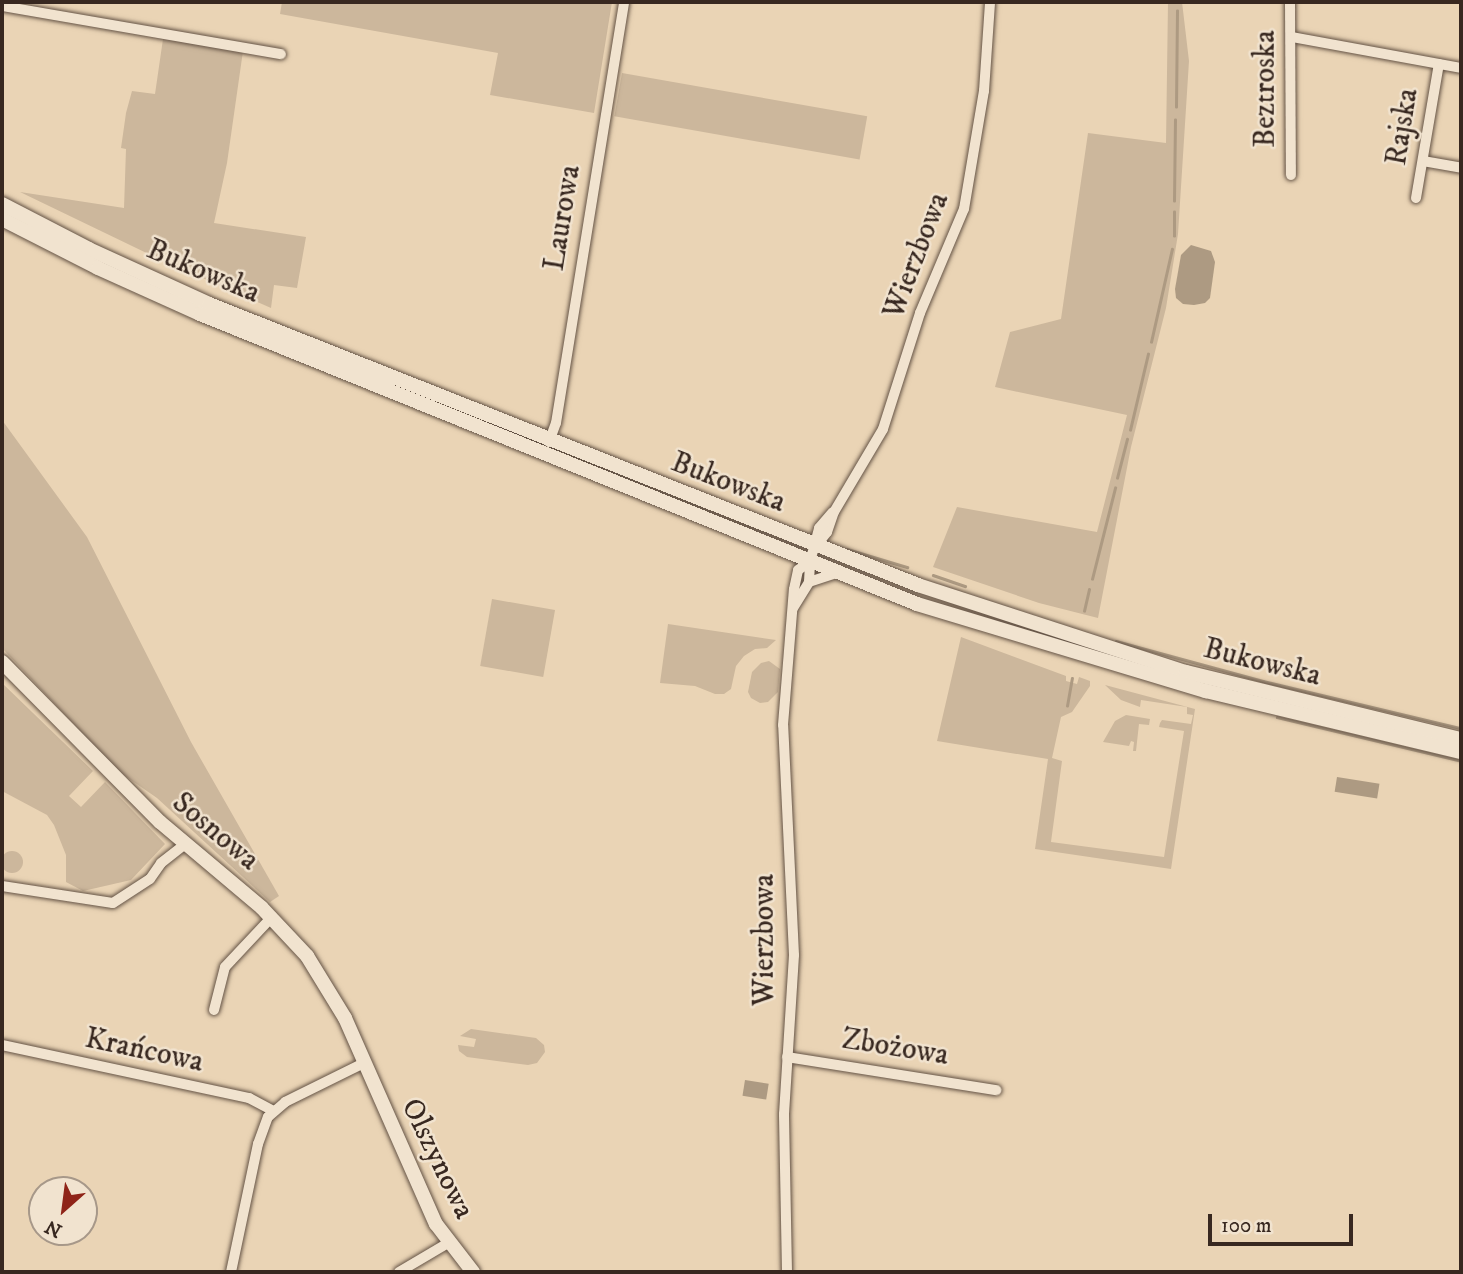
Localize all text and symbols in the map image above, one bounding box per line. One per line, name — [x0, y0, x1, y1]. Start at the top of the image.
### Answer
street label: Beztroska — [1248, 30, 1284, 148]
street label: Rajska — [1379, 86, 1427, 168]
street label: Laurowa — [537, 163, 589, 273]
street label: Wierzbowa — [876, 188, 958, 324]
street label: Bukowska — [141, 232, 265, 312]
street label: Bukowska — [666, 445, 790, 521]
street label: Bukowska — [1200, 631, 1324, 695]
street label: Sosnowa — [164, 785, 266, 879]
street label: Wierzbowa — [747, 874, 783, 1006]
street label: Krańcowa — [82, 1021, 206, 1081]
street label: Zbożowa — [839, 1022, 951, 1074]
street label: Olszynowa — [392, 1093, 482, 1225]
north arrow — [28, 1176, 98, 1246]
scale bar — [1211, 1200, 1356, 1244]
text: 100 m — [1221, 1213, 1272, 1239]
text: N — [42, 1214, 66, 1242]

